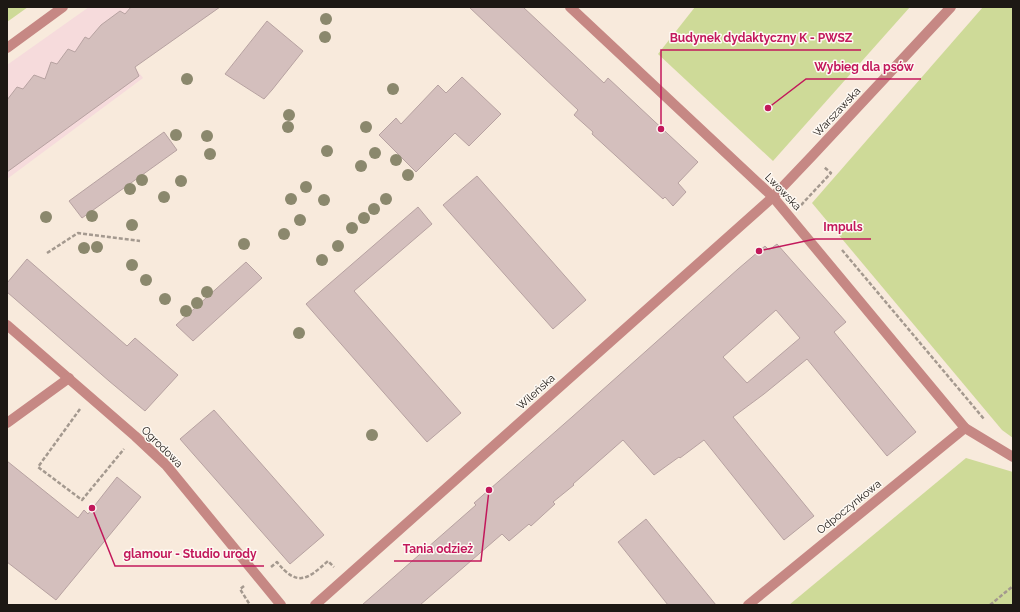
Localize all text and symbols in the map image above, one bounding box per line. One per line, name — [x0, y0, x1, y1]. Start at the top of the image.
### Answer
callout: Budynek dydaktyczny K - PWSZ — [661, 26, 861, 50]
text: Budynek dydaktyczny K - PWSZ — [670, 31, 853, 45]
callout: Wybieg dla psów — [806, 55, 921, 79]
text: Wybieg dla psów — [814, 60, 915, 74]
street label: Warszawska — [811, 84, 863, 140]
street label: Lwowska — [762, 171, 804, 213]
callout: Impuls — [815, 215, 871, 239]
text: Impuls — [823, 220, 863, 234]
street label: Wileńska — [514, 371, 558, 413]
street label: Ogrodowa — [139, 424, 185, 470]
street label: Odpoczynkowa — [814, 477, 884, 537]
callout: Tania odzież — [394, 537, 481, 561]
callout: glamour - Studio urody — [115, 542, 264, 566]
text: Tania odzież — [403, 542, 473, 556]
text: glamour - Studio urody — [123, 547, 257, 561]

